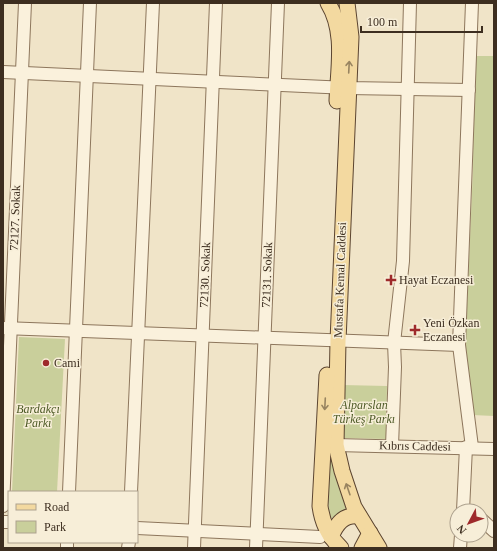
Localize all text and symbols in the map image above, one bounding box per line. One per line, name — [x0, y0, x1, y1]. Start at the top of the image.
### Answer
scale bar — [361, 8, 482, 34]
text: 100 m — [367, 15, 398, 29]
one-way arrow — [346, 61, 353, 74]
street label: 72127. Sokak — [7, 185, 23, 251]
street label: Mustafa Kemal Caddesi — [331, 221, 349, 338]
street label: 72130. Sokak — [197, 242, 213, 308]
street label: 72131. Sokak — [259, 242, 275, 308]
place label: Hayat Eczanesi — [399, 273, 474, 287]
marker: Hayat Eczanesi — [386, 275, 396, 285]
place label: Yeni Özkan Eczanesi — [423, 316, 479, 344]
marker: Yeni Özkan Eczanesi — [410, 325, 420, 335]
place label: Cami — [54, 356, 81, 370]
marker: Cami — [41, 358, 51, 368]
one-way arrow — [322, 397, 329, 410]
park label: Alparslan Türkeş Parkı — [333, 398, 395, 426]
park label: Bardakçı Parkı — [16, 402, 60, 430]
street label: Kıbrıs Caddesi — [379, 438, 452, 454]
one-way arrow — [343, 484, 351, 496]
legend — [8, 491, 138, 543]
text: Road — [44, 500, 69, 514]
north arrow — [449, 503, 489, 543]
text: Park — [44, 520, 66, 534]
text: N — [454, 523, 469, 536]

